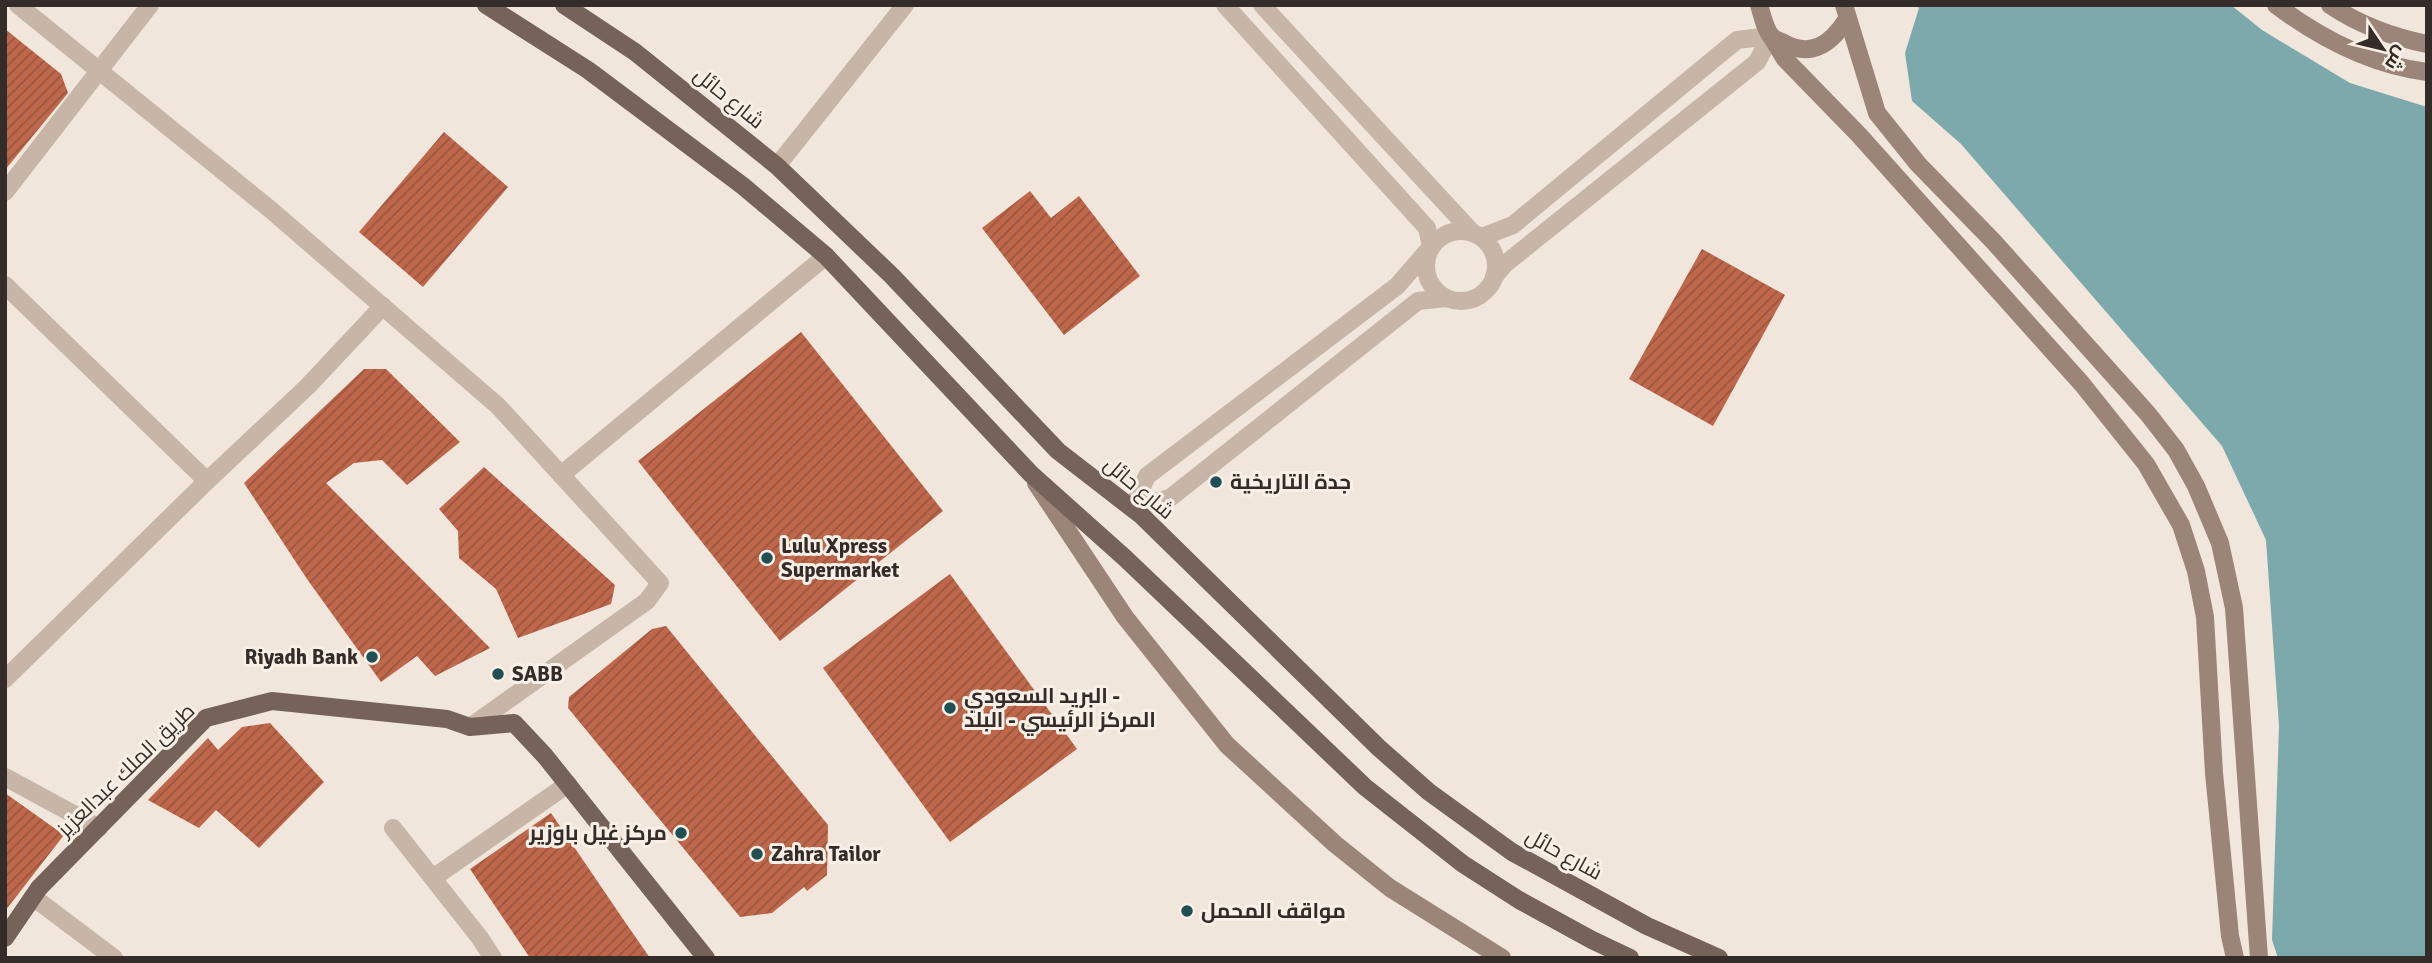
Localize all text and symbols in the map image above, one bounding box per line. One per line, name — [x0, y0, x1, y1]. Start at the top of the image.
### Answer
north arrow — [2348, 14, 2418, 84]
text: ش — [2379, 41, 2413, 75]
street label: شارع حائل — [688, 62, 770, 135]
street label: شارع حائل — [1098, 451, 1179, 526]
place label: جدة التاريخية — [1230, 469, 1351, 495]
marker: جدة التاريخية — [1208, 474, 1224, 490]
place label: Lulu Xpress Supermarket — [781, 533, 899, 583]
marker: Lulu Xpress Supermarket — [759, 550, 775, 566]
place label: Riyadh Bank — [245, 644, 358, 670]
marker: Riyadh Bank — [364, 649, 380, 665]
place label: SABB — [512, 661, 563, 687]
marker: SABB — [490, 666, 506, 682]
place label: البريد السعودي - المركز الرئيسي - البلد — [964, 683, 1156, 736]
street label: طريق الملك عبدالعزيز — [51, 698, 200, 843]
marker: البريد السعودي - المركز الرئيسي - البلد — [942, 700, 958, 716]
place label: مركز غيل باوزير — [528, 820, 667, 846]
street label: شارع حائل — [1521, 822, 1607, 886]
marker: مركز غيل باوزير — [673, 825, 689, 841]
place label: Zahra Tailor — [771, 841, 881, 867]
marker: Zahra Tailor — [749, 846, 765, 862]
place label: مواقف المحمل — [1201, 898, 1346, 924]
marker: مواقف المحمل — [1179, 903, 1195, 919]

